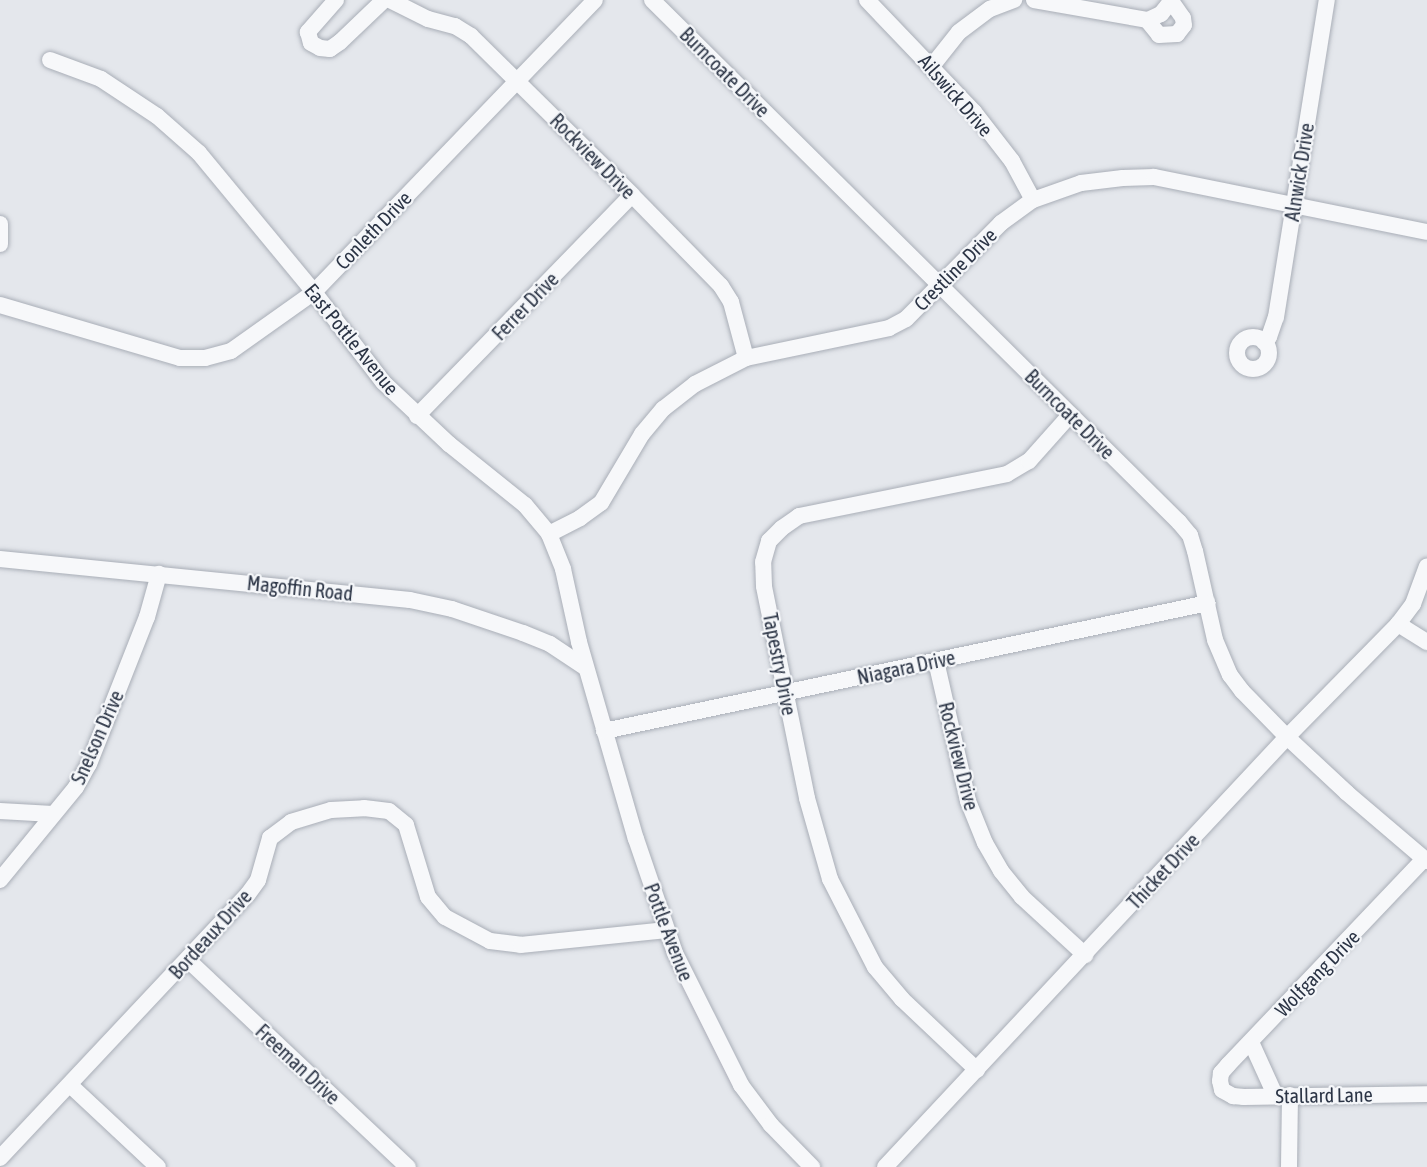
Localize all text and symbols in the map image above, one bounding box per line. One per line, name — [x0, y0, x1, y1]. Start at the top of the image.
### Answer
street label: Burncoate Drive — [675, 22, 775, 122]
street label: Ailswick Drive — [914, 49, 998, 141]
street label: Rockview Drive — [545, 108, 641, 204]
street label: Alnwick Drive — [1279, 121, 1319, 223]
street label: Conleth Drive — [330, 186, 416, 274]
street label: Crestline Drive — [909, 223, 1001, 315]
street label: Ferrer Drive — [487, 267, 563, 345]
street label: East Pottle Avenue — [300, 279, 404, 399]
street label: Burncoate Drive — [1020, 364, 1120, 464]
street label: Magoffin Road — [246, 571, 354, 605]
street label: Tapestry Drive — [758, 611, 802, 717]
street label: Niagara Drive — [855, 645, 957, 689]
street label: Snelson Drive — [66, 686, 128, 788]
street label: Rockview Drive — [934, 699, 984, 813]
street label: Thicket Drive — [1122, 828, 1204, 914]
street label: Pottle Avenue — [639, 880, 699, 984]
street label: Bordeaux Drive — [164, 884, 256, 984]
street label: Wolfgang Drive — [1270, 925, 1364, 1021]
street label: Freeman Drive — [251, 1019, 345, 1109]
street label: Stallard Lane — [1275, 1082, 1373, 1108]

